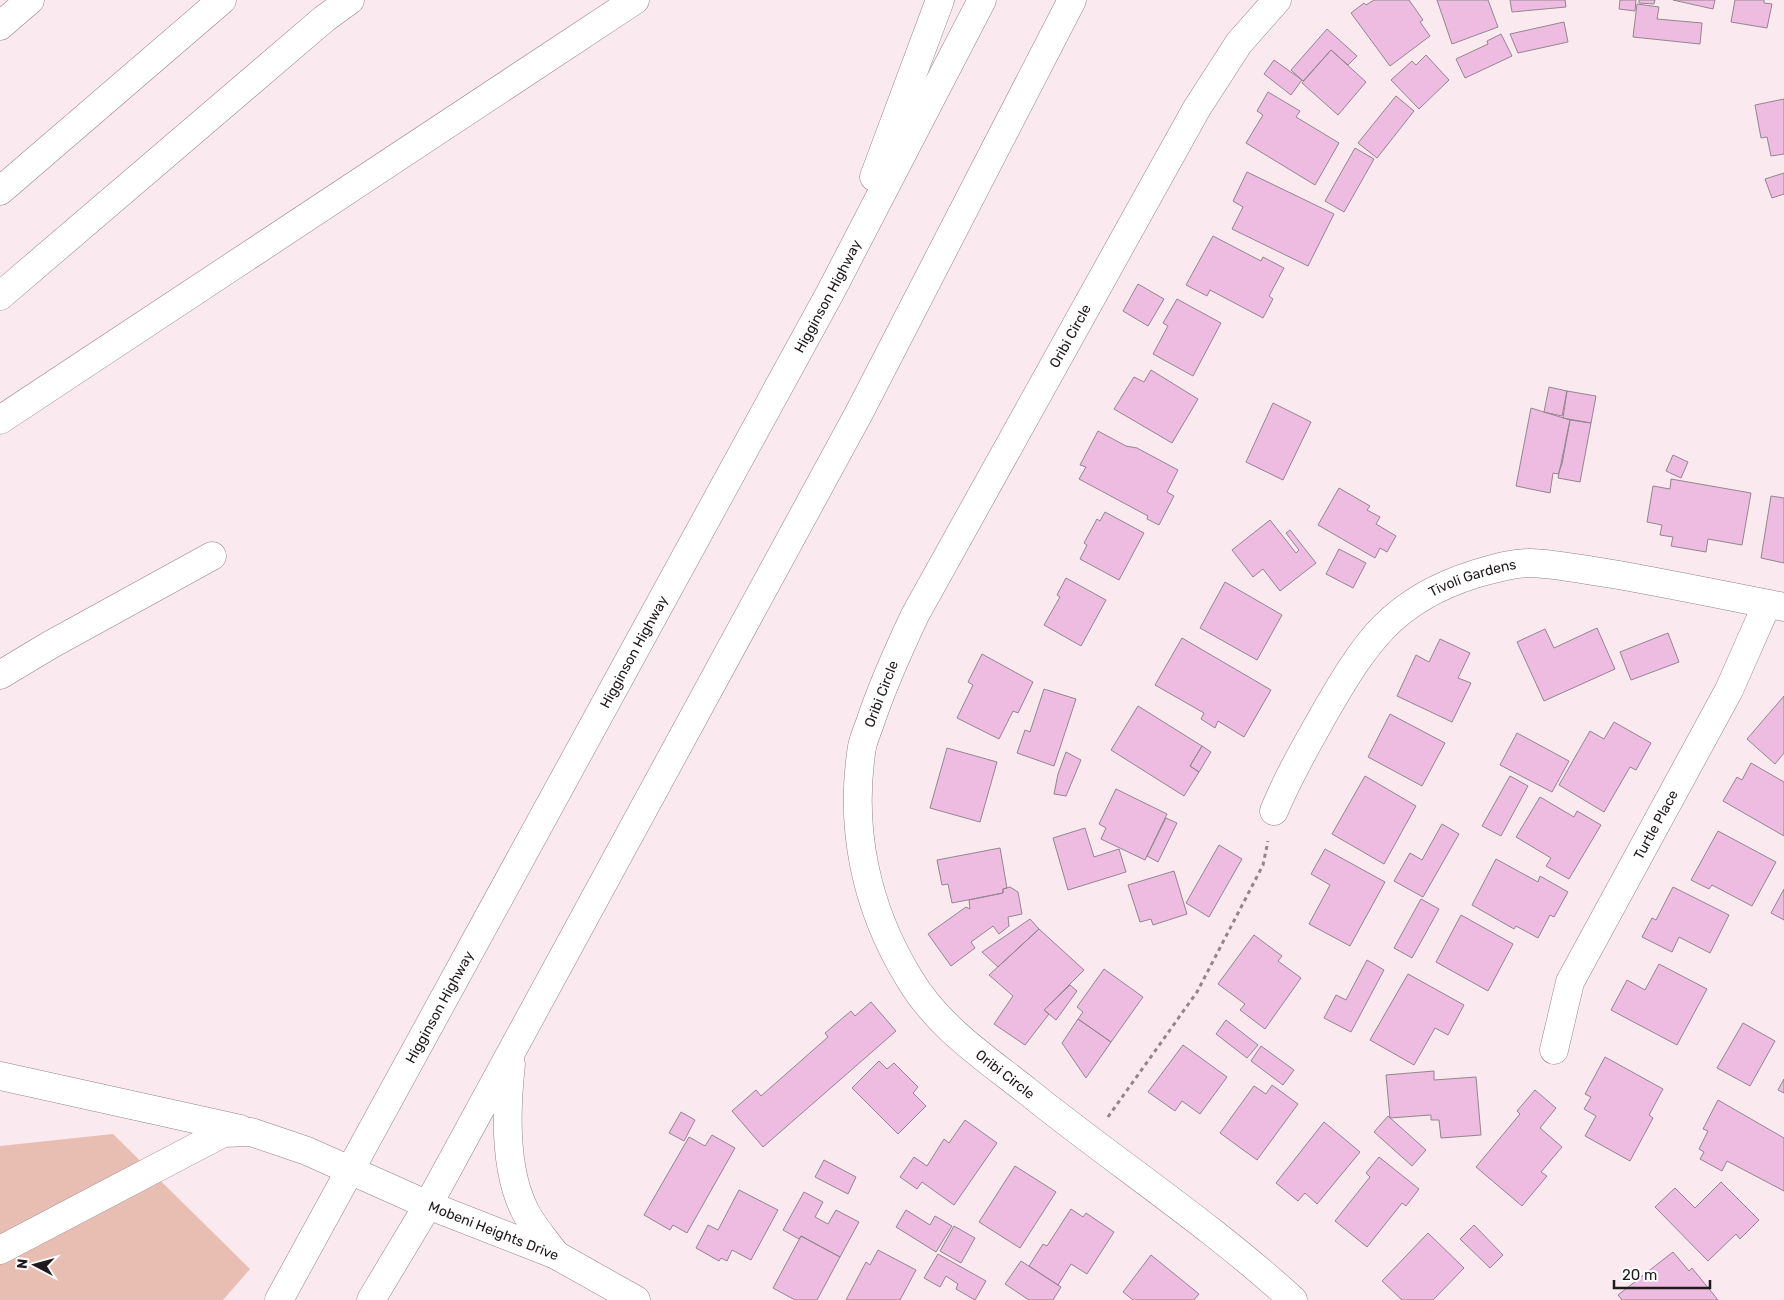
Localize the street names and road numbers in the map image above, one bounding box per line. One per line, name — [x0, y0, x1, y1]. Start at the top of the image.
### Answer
street label: Higginson Highway — [791, 237, 865, 356]
street label: Oribi Circle — [1046, 301, 1095, 371]
street label: Tivoli Gardens — [1426, 556, 1517, 601]
street label: Higginson Highway — [597, 593, 672, 711]
street label: Oribi Circle — [861, 658, 902, 730]
street label: Turtle Place — [1630, 787, 1682, 863]
street label: Higginson Highway — [402, 948, 477, 1066]
street label: Oribi Circle — [972, 1046, 1038, 1103]
street label: Mobeni Heights Drive — [426, 1198, 561, 1264]

